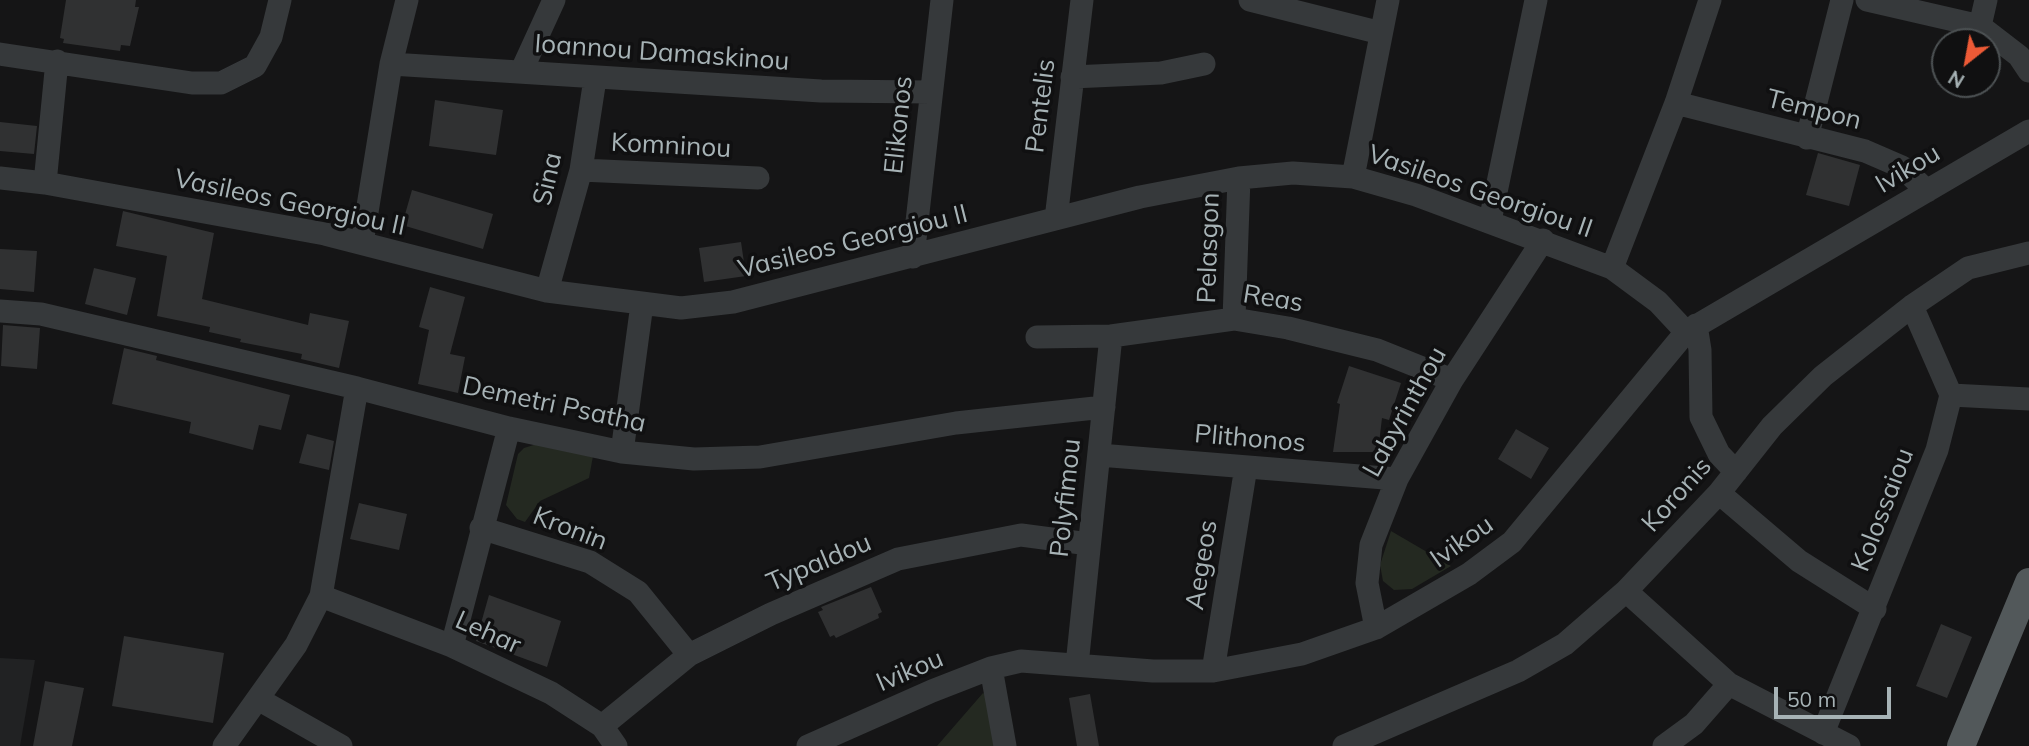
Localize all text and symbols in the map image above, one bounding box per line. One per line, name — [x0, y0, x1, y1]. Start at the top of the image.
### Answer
north arrow — [1931, 28, 2001, 98]
street label: Ioannou Damaskinou — [534, 29, 790, 77]
street label: Pentelis — [1020, 57, 1062, 155]
text: N — [1944, 65, 1969, 93]
street label: Elikonos — [878, 74, 920, 176]
street label: Tempon — [1763, 83, 1865, 137]
street label: Komninou — [610, 127, 732, 165]
street label: Ivikou — [1870, 138, 1946, 200]
street label: Vasileos Georgiou II — [1364, 139, 1596, 245]
street label: Sina — [527, 150, 569, 208]
street label: Vasileos Georgiou II — [172, 163, 408, 243]
street label: Pelasgon — [1191, 192, 1227, 304]
street label: Vasileos Georgiou II — [735, 198, 971, 286]
street label: Reas — [1241, 279, 1305, 319]
street label: Labyrinthou — [1356, 341, 1454, 483]
street label: Demetri Psatha — [459, 370, 649, 440]
street label: Plithonos — [1193, 419, 1307, 459]
street label: Polyfimou — [1044, 437, 1088, 559]
street label: Kolossaiou — [1845, 444, 1921, 576]
street label: Koronis — [1635, 451, 1719, 539]
street label: Kronin — [528, 501, 612, 557]
street label: Ivikou — [1425, 509, 1499, 575]
street label: Aegeos — [1179, 518, 1225, 612]
street label: Typaldou — [762, 527, 876, 599]
street label: Lehar — [450, 605, 526, 661]
street label: Ivikou — [872, 643, 948, 699]
scale bar — [1777, 672, 1894, 716]
text: 50 m — [1787, 686, 1836, 712]

